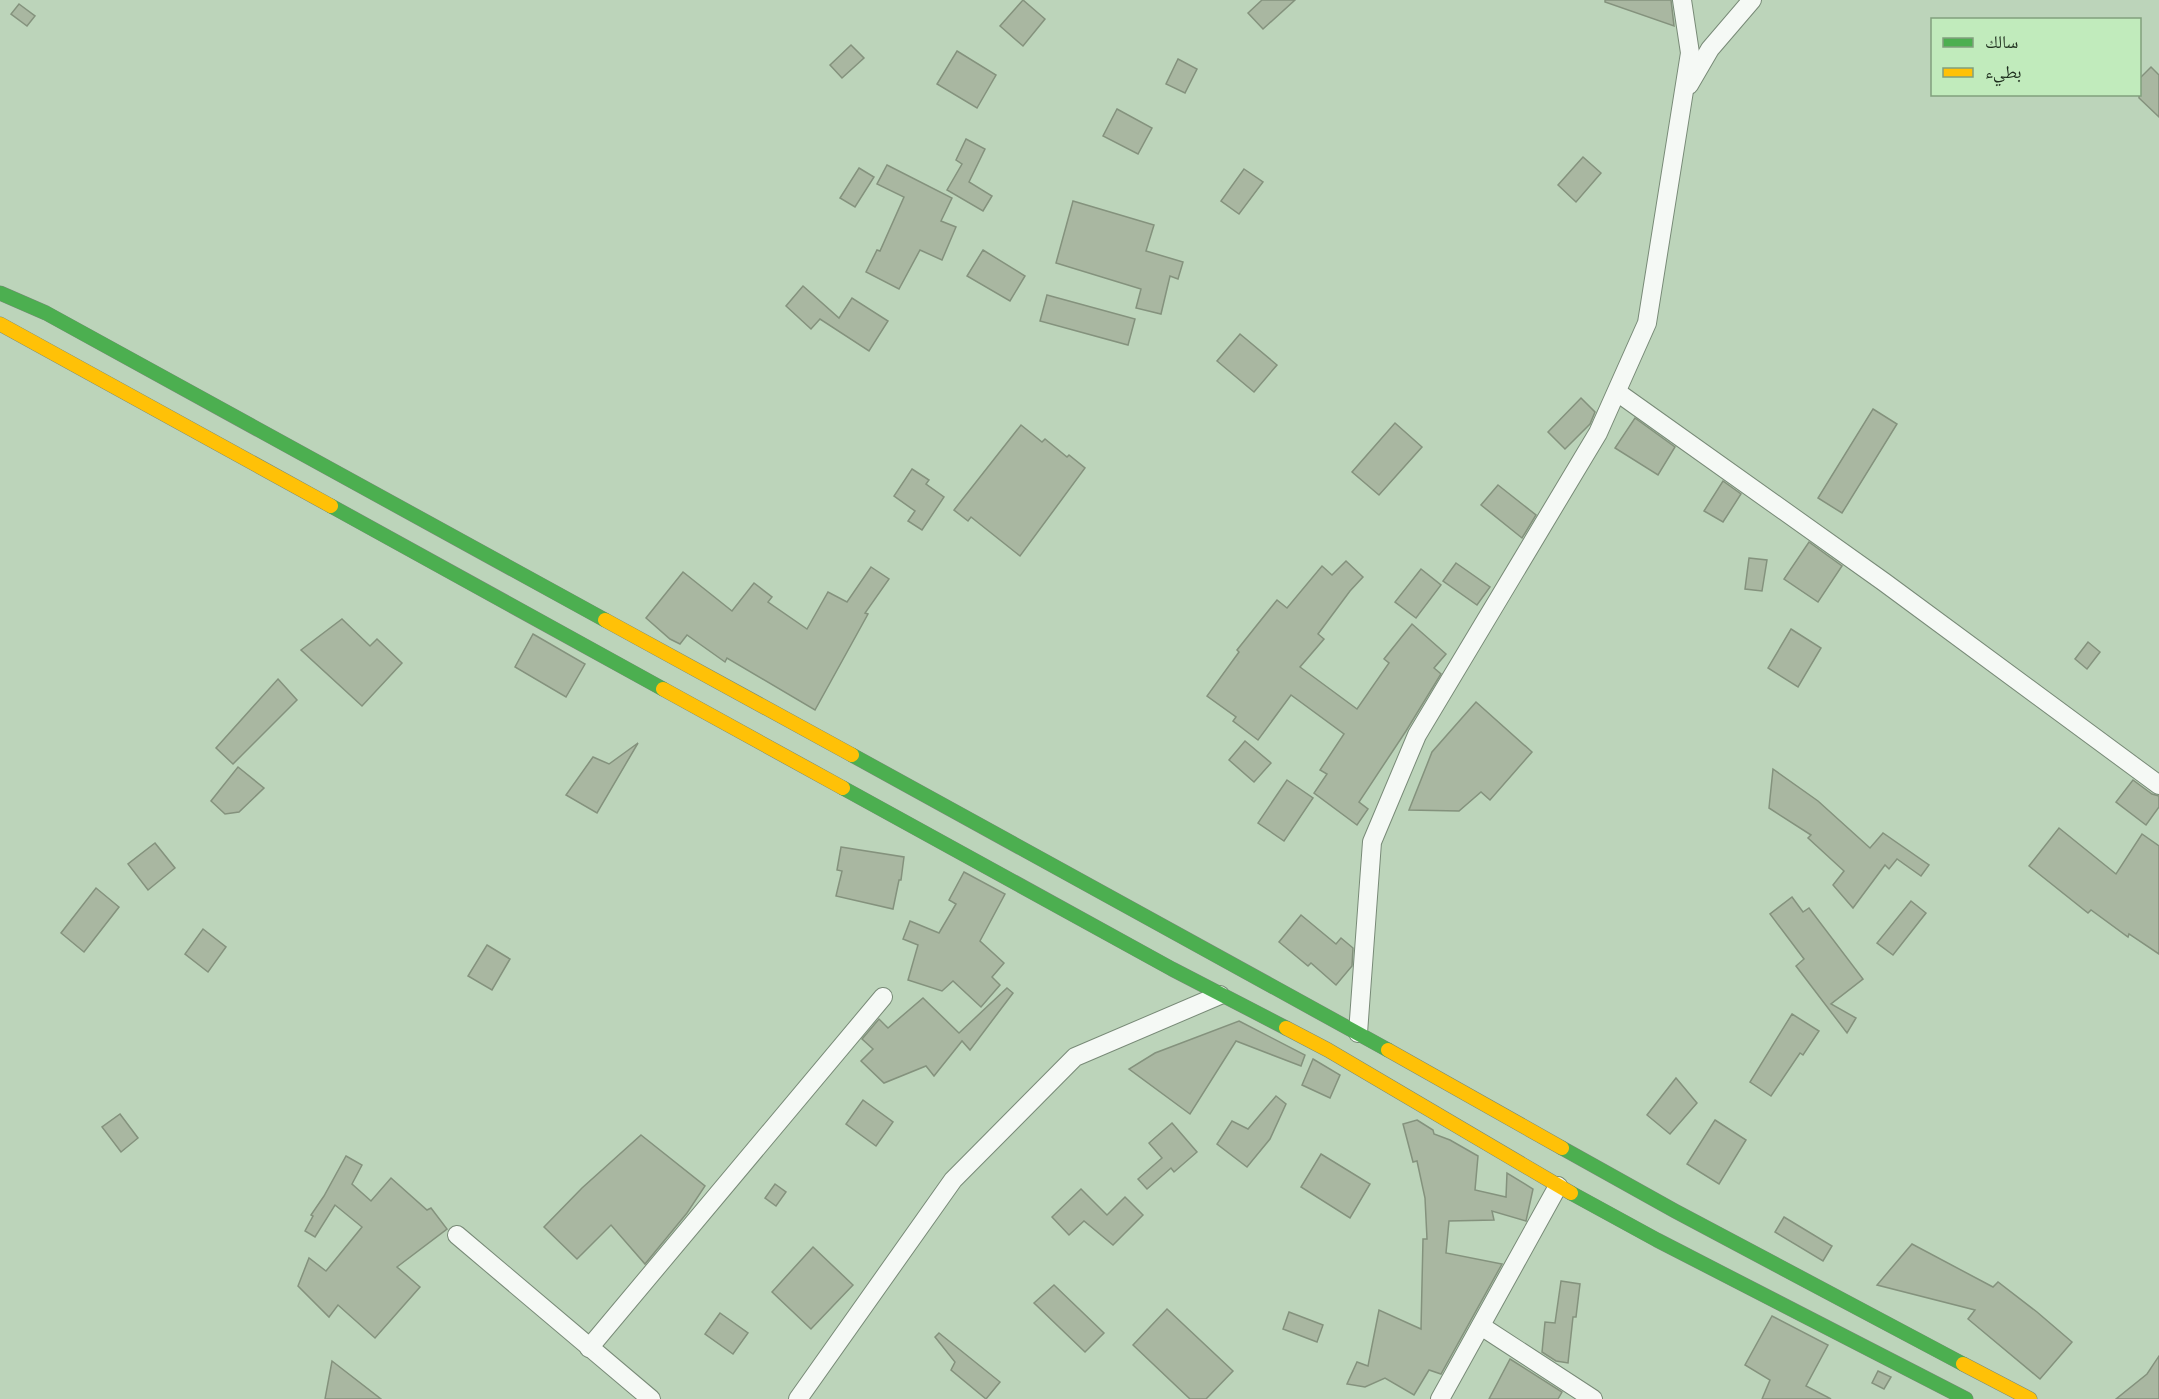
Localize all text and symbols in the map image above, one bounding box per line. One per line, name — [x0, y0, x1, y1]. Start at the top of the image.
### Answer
legend — [1931, 18, 2141, 96]
text: سالك — [1985, 31, 2018, 53]
text: بطيء — [1985, 61, 2022, 87]

